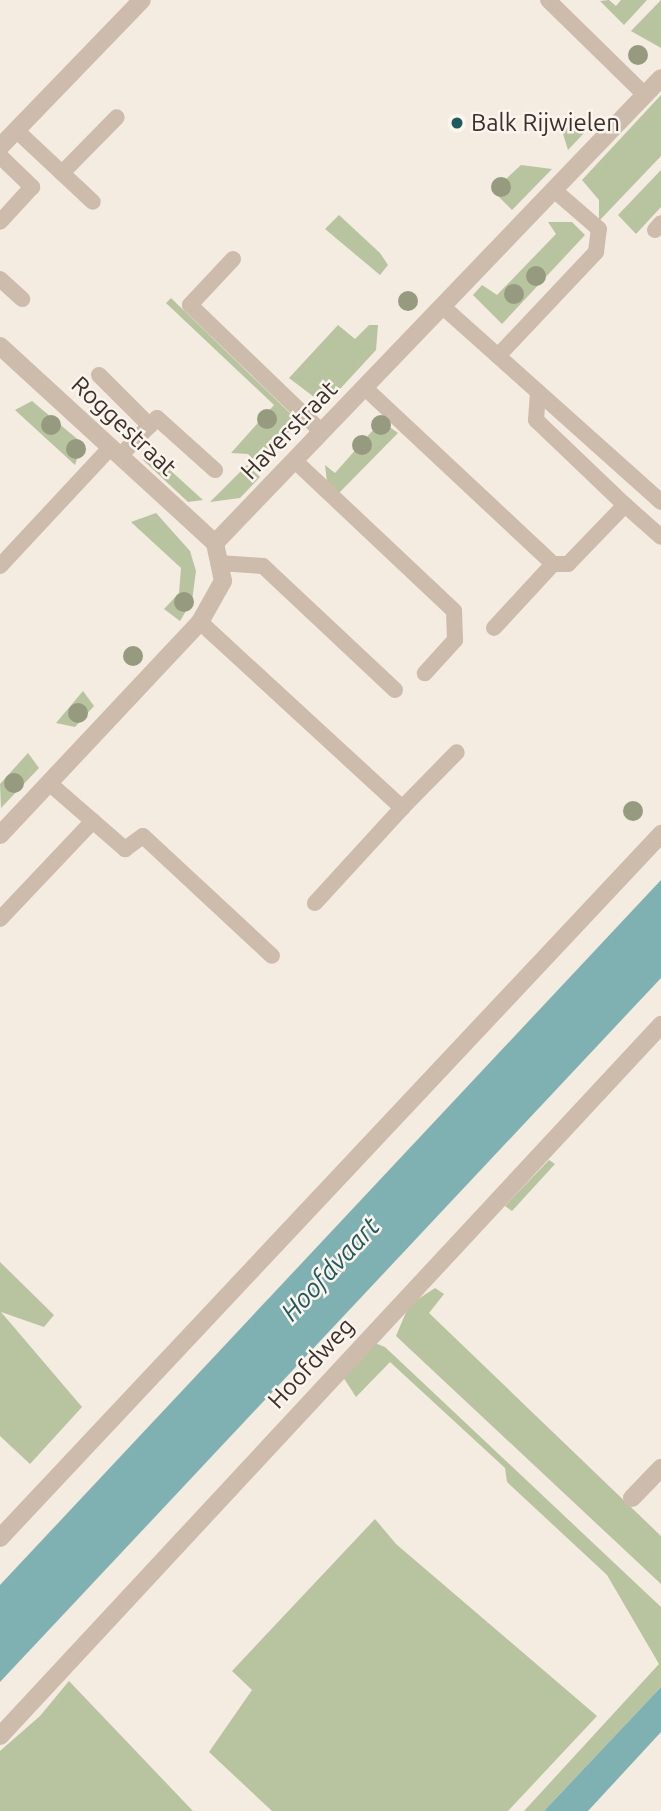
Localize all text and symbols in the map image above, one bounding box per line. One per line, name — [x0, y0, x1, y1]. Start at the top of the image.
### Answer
place label: Balk Rijwielen — [471, 109, 620, 137]
marker: Balk Rijwielen — [449, 115, 465, 131]
street label: Roggestraat — [66, 370, 182, 482]
street label: Haverstraat — [235, 375, 343, 485]
water label: Hoofdvaart — [274, 1211, 386, 1327]
street label: Hoofdweg — [262, 1312, 360, 1414]

